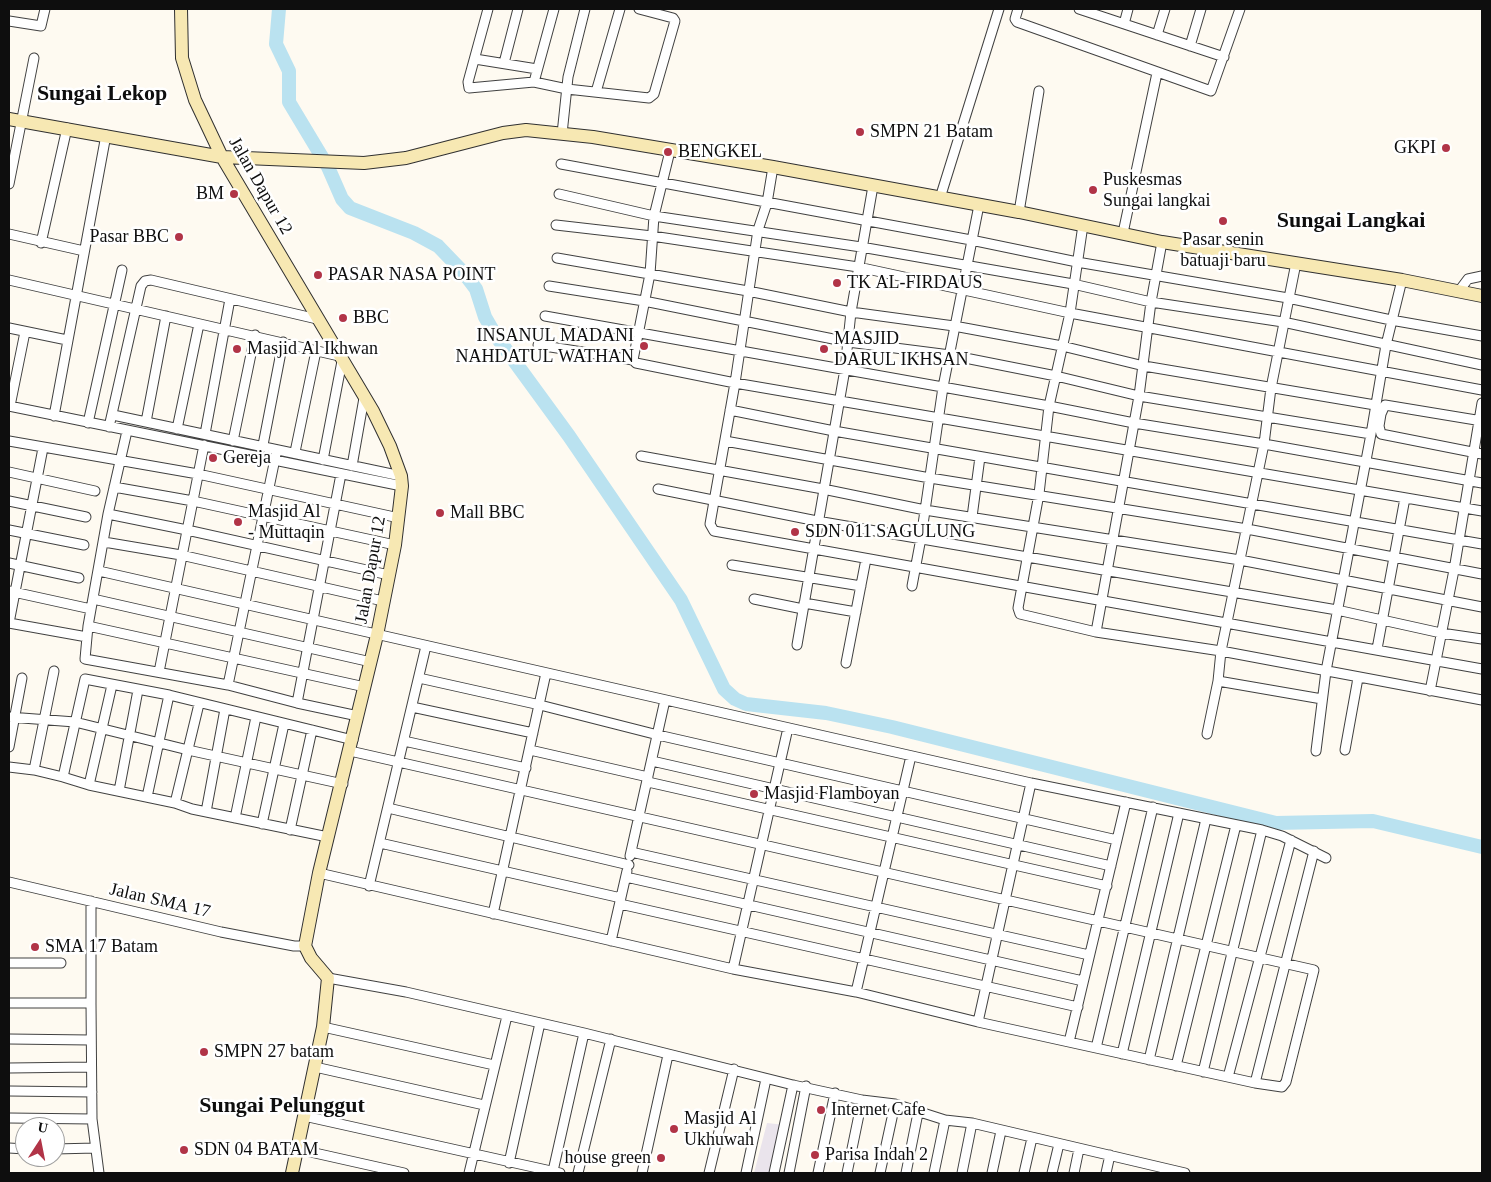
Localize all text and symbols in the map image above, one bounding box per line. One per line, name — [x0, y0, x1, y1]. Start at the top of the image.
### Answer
district label: Sungai Lekop — [37, 81, 167, 107]
place label: SMPN 21 Batam — [870, 121, 993, 143]
marker: SMPN 21 Batam — [854, 126, 866, 138]
street label: Jalan Dapur 12 — [223, 133, 297, 239]
place label: GKPI — [1394, 137, 1436, 159]
place label: BENGKEL — [678, 141, 762, 163]
marker: GKPI — [1440, 142, 1452, 154]
marker: BENGKEL — [662, 146, 674, 158]
place label: Puskesmas Sungai langkai — [1103, 169, 1210, 212]
place label: BM — [196, 183, 224, 205]
marker: Puskesmas Sungai langkai — [1087, 184, 1099, 196]
marker: BM — [228, 188, 240, 200]
district label: Sungai Langkai — [1277, 208, 1425, 234]
marker: Pasar senin batuaji baru — [1217, 215, 1229, 227]
place label: Pasar BBC — [89, 226, 169, 248]
place label: Pasar senin batuaji baru — [1180, 229, 1266, 272]
marker: Pasar BBC — [173, 231, 185, 243]
place label: PASAR NASA POINT — [328, 264, 495, 286]
marker: PASAR NASA POINT — [312, 269, 324, 281]
place label: TK AL-FIRDAUS — [847, 272, 983, 294]
marker: TK AL-FIRDAUS — [831, 277, 843, 289]
place label: BBC — [353, 307, 389, 329]
marker: BBC — [337, 312, 349, 324]
place label: INSANUL MADANI NAHDATUL WATHAN — [456, 325, 634, 368]
place label: MASJID DARUL IKHSAN — [834, 328, 968, 370]
place label: Masjid Al Ikhwan — [247, 338, 378, 360]
marker: INSANUL MADANI NAHDATUL WATHAN — [638, 340, 650, 352]
marker: Masjid Al Ikhwan — [231, 343, 243, 355]
marker: MASJID DARUL IKHSAN — [818, 343, 830, 355]
place label: Gereja — [223, 447, 271, 469]
marker: Gereja — [207, 452, 219, 464]
place label: Masjid Al - Muttaqin — [248, 501, 324, 544]
place label: Mall BBC — [450, 502, 525, 524]
marker: Mall BBC — [434, 507, 446, 519]
street label: Jalan Dapur 12 — [351, 514, 391, 626]
marker: Masjid Al - Muttaqin — [232, 516, 244, 528]
place label: SDN 011 SAGULUNG — [805, 521, 975, 543]
marker: SDN 011 SAGULUNG — [789, 526, 801, 538]
place label: Masjid Flamboyan — [764, 783, 899, 805]
marker: Masjid Flamboyan — [748, 788, 760, 800]
street label: Jalan SMA 17 — [107, 879, 213, 923]
place label: SMA 17 Batam — [45, 936, 158, 958]
marker: SMA 17 Batam — [29, 941, 41, 953]
place label: SMPN 27 batam — [214, 1041, 334, 1063]
marker: SMPN 27 batam — [198, 1046, 210, 1058]
district label: Sungai Pelunggut — [199, 1093, 365, 1119]
place label: Internet Cafe — [831, 1099, 925, 1121]
marker: Internet Cafe — [815, 1104, 827, 1116]
place label: Masjid Al Ukhuwah — [684, 1108, 757, 1150]
north arrow — [15, 1117, 65, 1167]
text: U — [36, 1119, 49, 1136]
marker: Masjid Al Ukhuwah — [668, 1123, 680, 1135]
place label: SDN 04 BATAM — [194, 1139, 319, 1161]
marker: SDN 04 BATAM — [178, 1144, 190, 1156]
place label: Parisa Indah 2 — [825, 1144, 928, 1166]
place label: house green — [565, 1147, 651, 1169]
marker: Parisa Indah 2 — [809, 1149, 821, 1161]
marker: house green — [655, 1152, 667, 1164]

